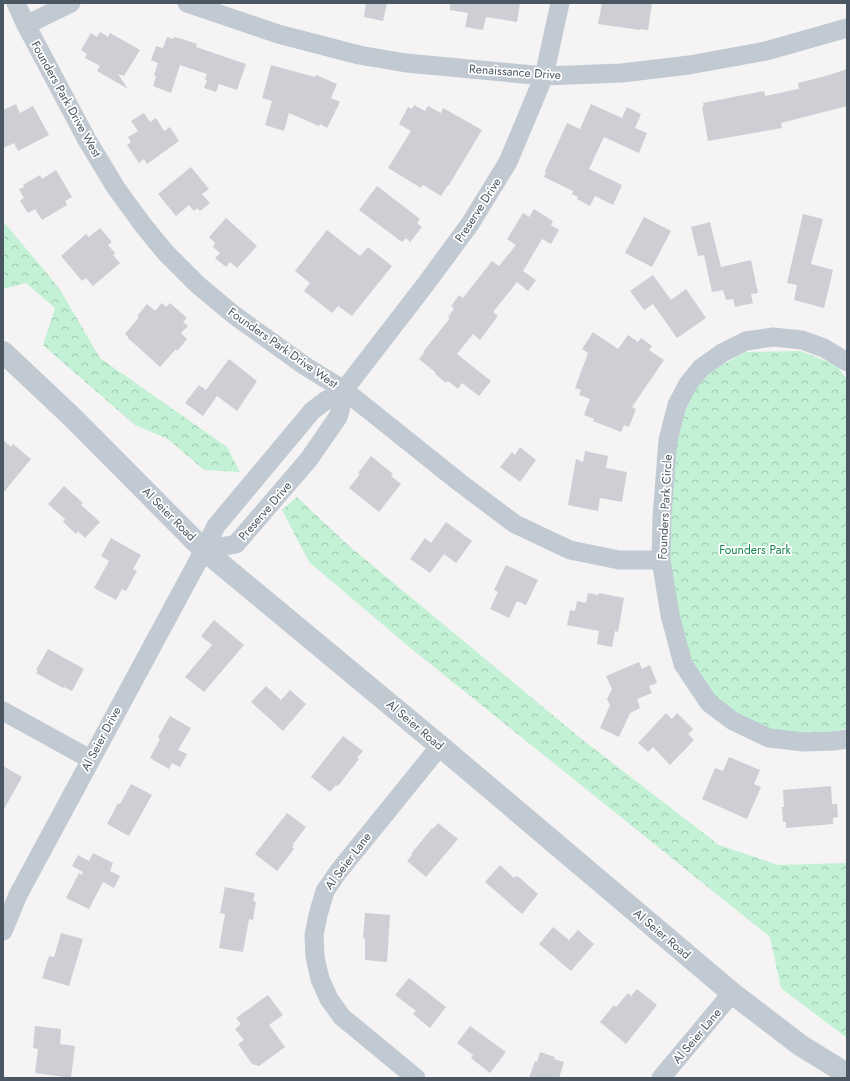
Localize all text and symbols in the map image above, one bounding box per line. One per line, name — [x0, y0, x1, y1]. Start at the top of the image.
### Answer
street label: Founders Park Drive West — [27, 38, 106, 161]
street label: Renaissance Drive — [468, 60, 562, 84]
street label: Preserve Drive — [450, 174, 506, 246]
street label: Founders Park Drive West — [224, 303, 342, 393]
street label: Founders Park Circle — [653, 454, 677, 560]
street label: Preserve Drive — [234, 477, 296, 545]
street label: Al Seier Road — [138, 483, 200, 545]
park label: Founders Park — [719, 541, 792, 559]
street label: Al Seier Road — [382, 696, 448, 754]
street label: Al Seier Drive — [76, 704, 126, 774]
street label: Al Seier Lane — [320, 829, 376, 893]
street label: Al Seier Road — [629, 905, 695, 963]
street label: Al Seier Lane — [668, 1004, 726, 1068]

